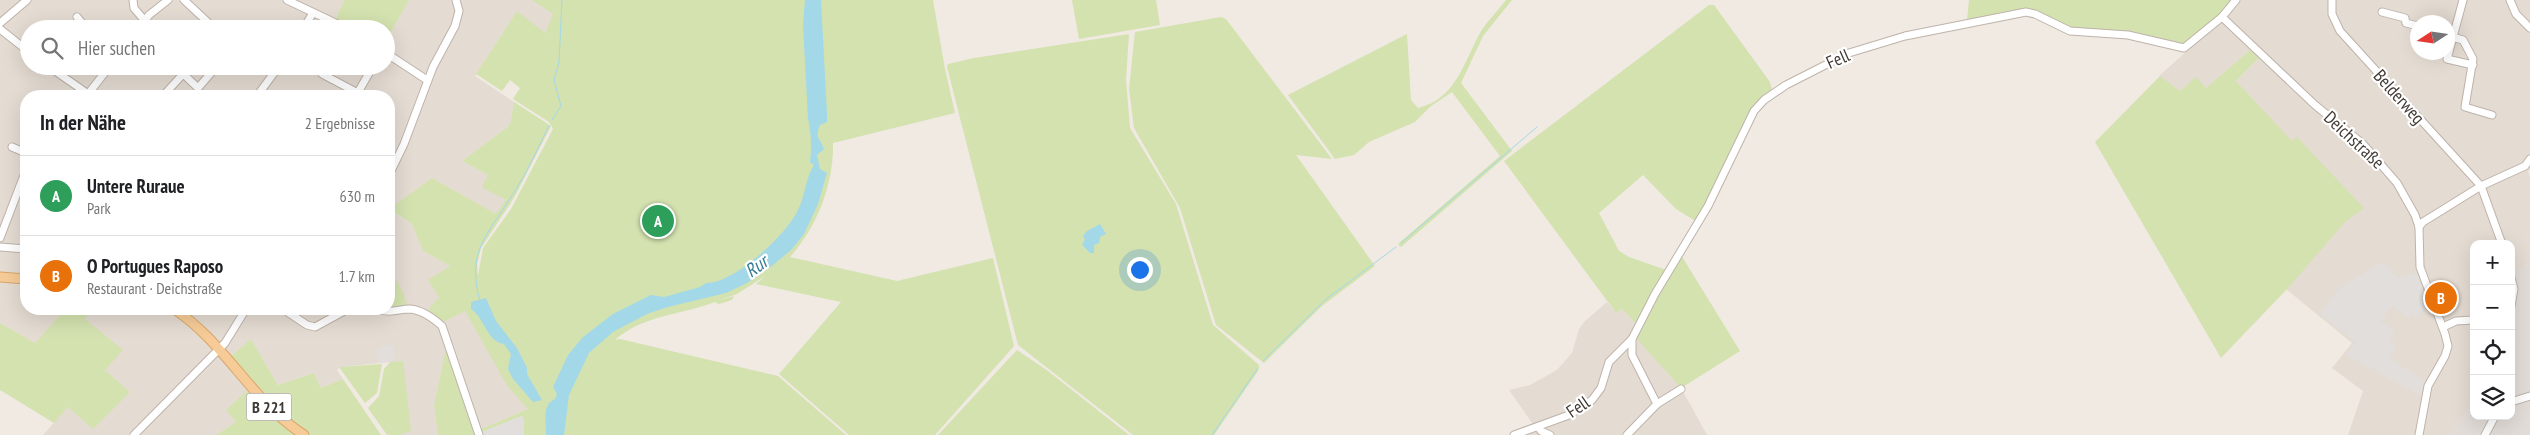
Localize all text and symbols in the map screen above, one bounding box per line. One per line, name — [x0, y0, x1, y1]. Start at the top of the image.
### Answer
north arrow — [2410, 15, 2455, 60]
search box — [20, 20, 395, 75]
icon: search — [38, 34, 66, 62]
text: Hier suchen — [78, 36, 155, 60]
street label: Fell — [1822, 43, 1854, 74]
street label: Belderweg — [2369, 65, 2430, 129]
street label: Deichstraße — [2319, 106, 2389, 173]
text: In der Nähe — [40, 109, 126, 136]
text: 2 Ergebnisse — [305, 113, 375, 133]
text: Untere Ruraue — [87, 174, 185, 198]
text: A — [52, 186, 60, 206]
text: 630 m — [340, 186, 375, 206]
text: Park — [87, 198, 111, 218]
pin: A — [642, 202, 674, 240]
map controls — [2470, 240, 2515, 420]
button: + — [2470, 240, 2515, 285]
water label: Rur — [740, 248, 774, 282]
text: O Portugues Raposo — [87, 254, 223, 278]
your location — [1127, 257, 1153, 283]
text: B — [52, 266, 60, 286]
text: 1.7 km — [338, 266, 375, 286]
text: Restaurant · Deichstraße — [87, 278, 222, 298]
pin: B — [2425, 279, 2457, 317]
button: − — [2470, 285, 2515, 330]
button: locate — [2470, 330, 2515, 375]
button: layers — [2470, 375, 2515, 420]
street label: Fell — [1562, 390, 1594, 423]
road number: B 221 — [246, 394, 292, 421]

